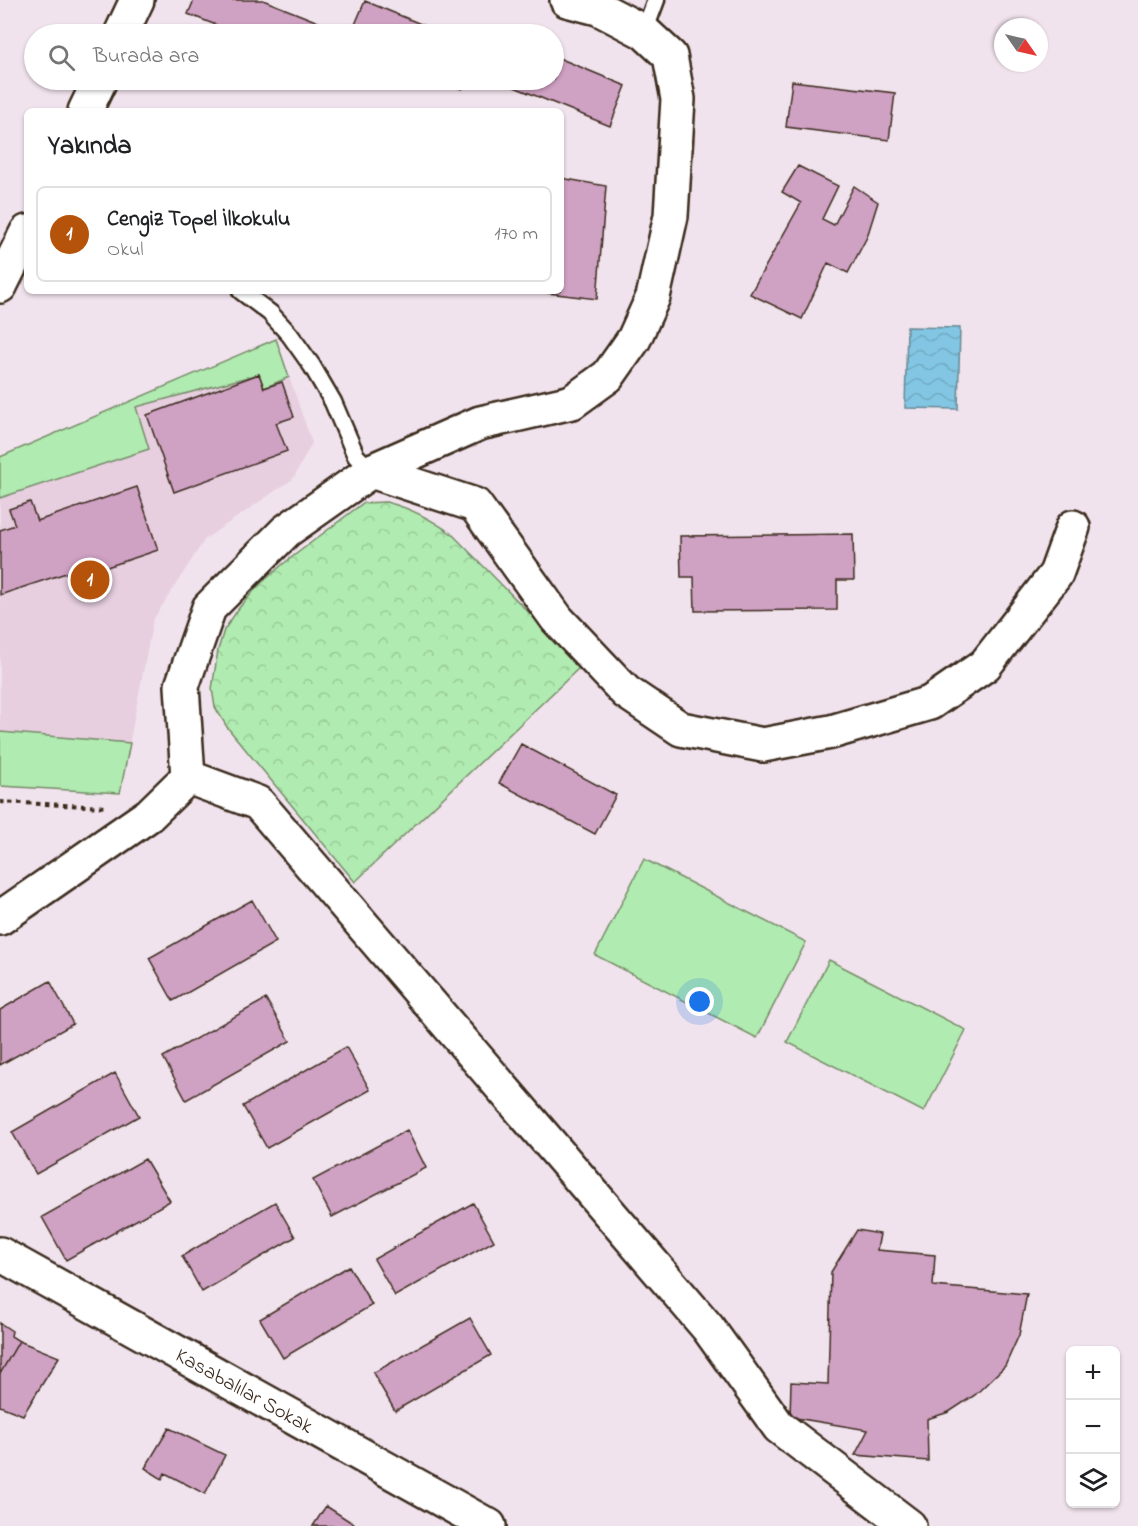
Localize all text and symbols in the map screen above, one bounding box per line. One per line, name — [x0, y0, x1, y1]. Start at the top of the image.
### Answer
north arrow — [994, 18, 1048, 72]
search box — [24, 24, 564, 90]
icon: search — [45, 41, 78, 74]
text: Burada ara — [93, 41, 199, 73]
text: Yakında — [48, 128, 132, 166]
text: Cengiz Topel İlkokulu — [107, 204, 290, 236]
text: 1 — [66, 220, 73, 249]
text: 170 m — [494, 220, 538, 249]
text: Okul — [107, 236, 144, 265]
pin: 1 — [70, 558, 110, 602]
your location — [685, 987, 714, 1016]
street label: Kasabalılar Sokak — [169, 1341, 319, 1443]
map controls — [1066, 1346, 1120, 1508]
button: + — [1066, 1346, 1120, 1400]
button: − — [1066, 1400, 1120, 1454]
button: layers — [1066, 1454, 1120, 1508]

